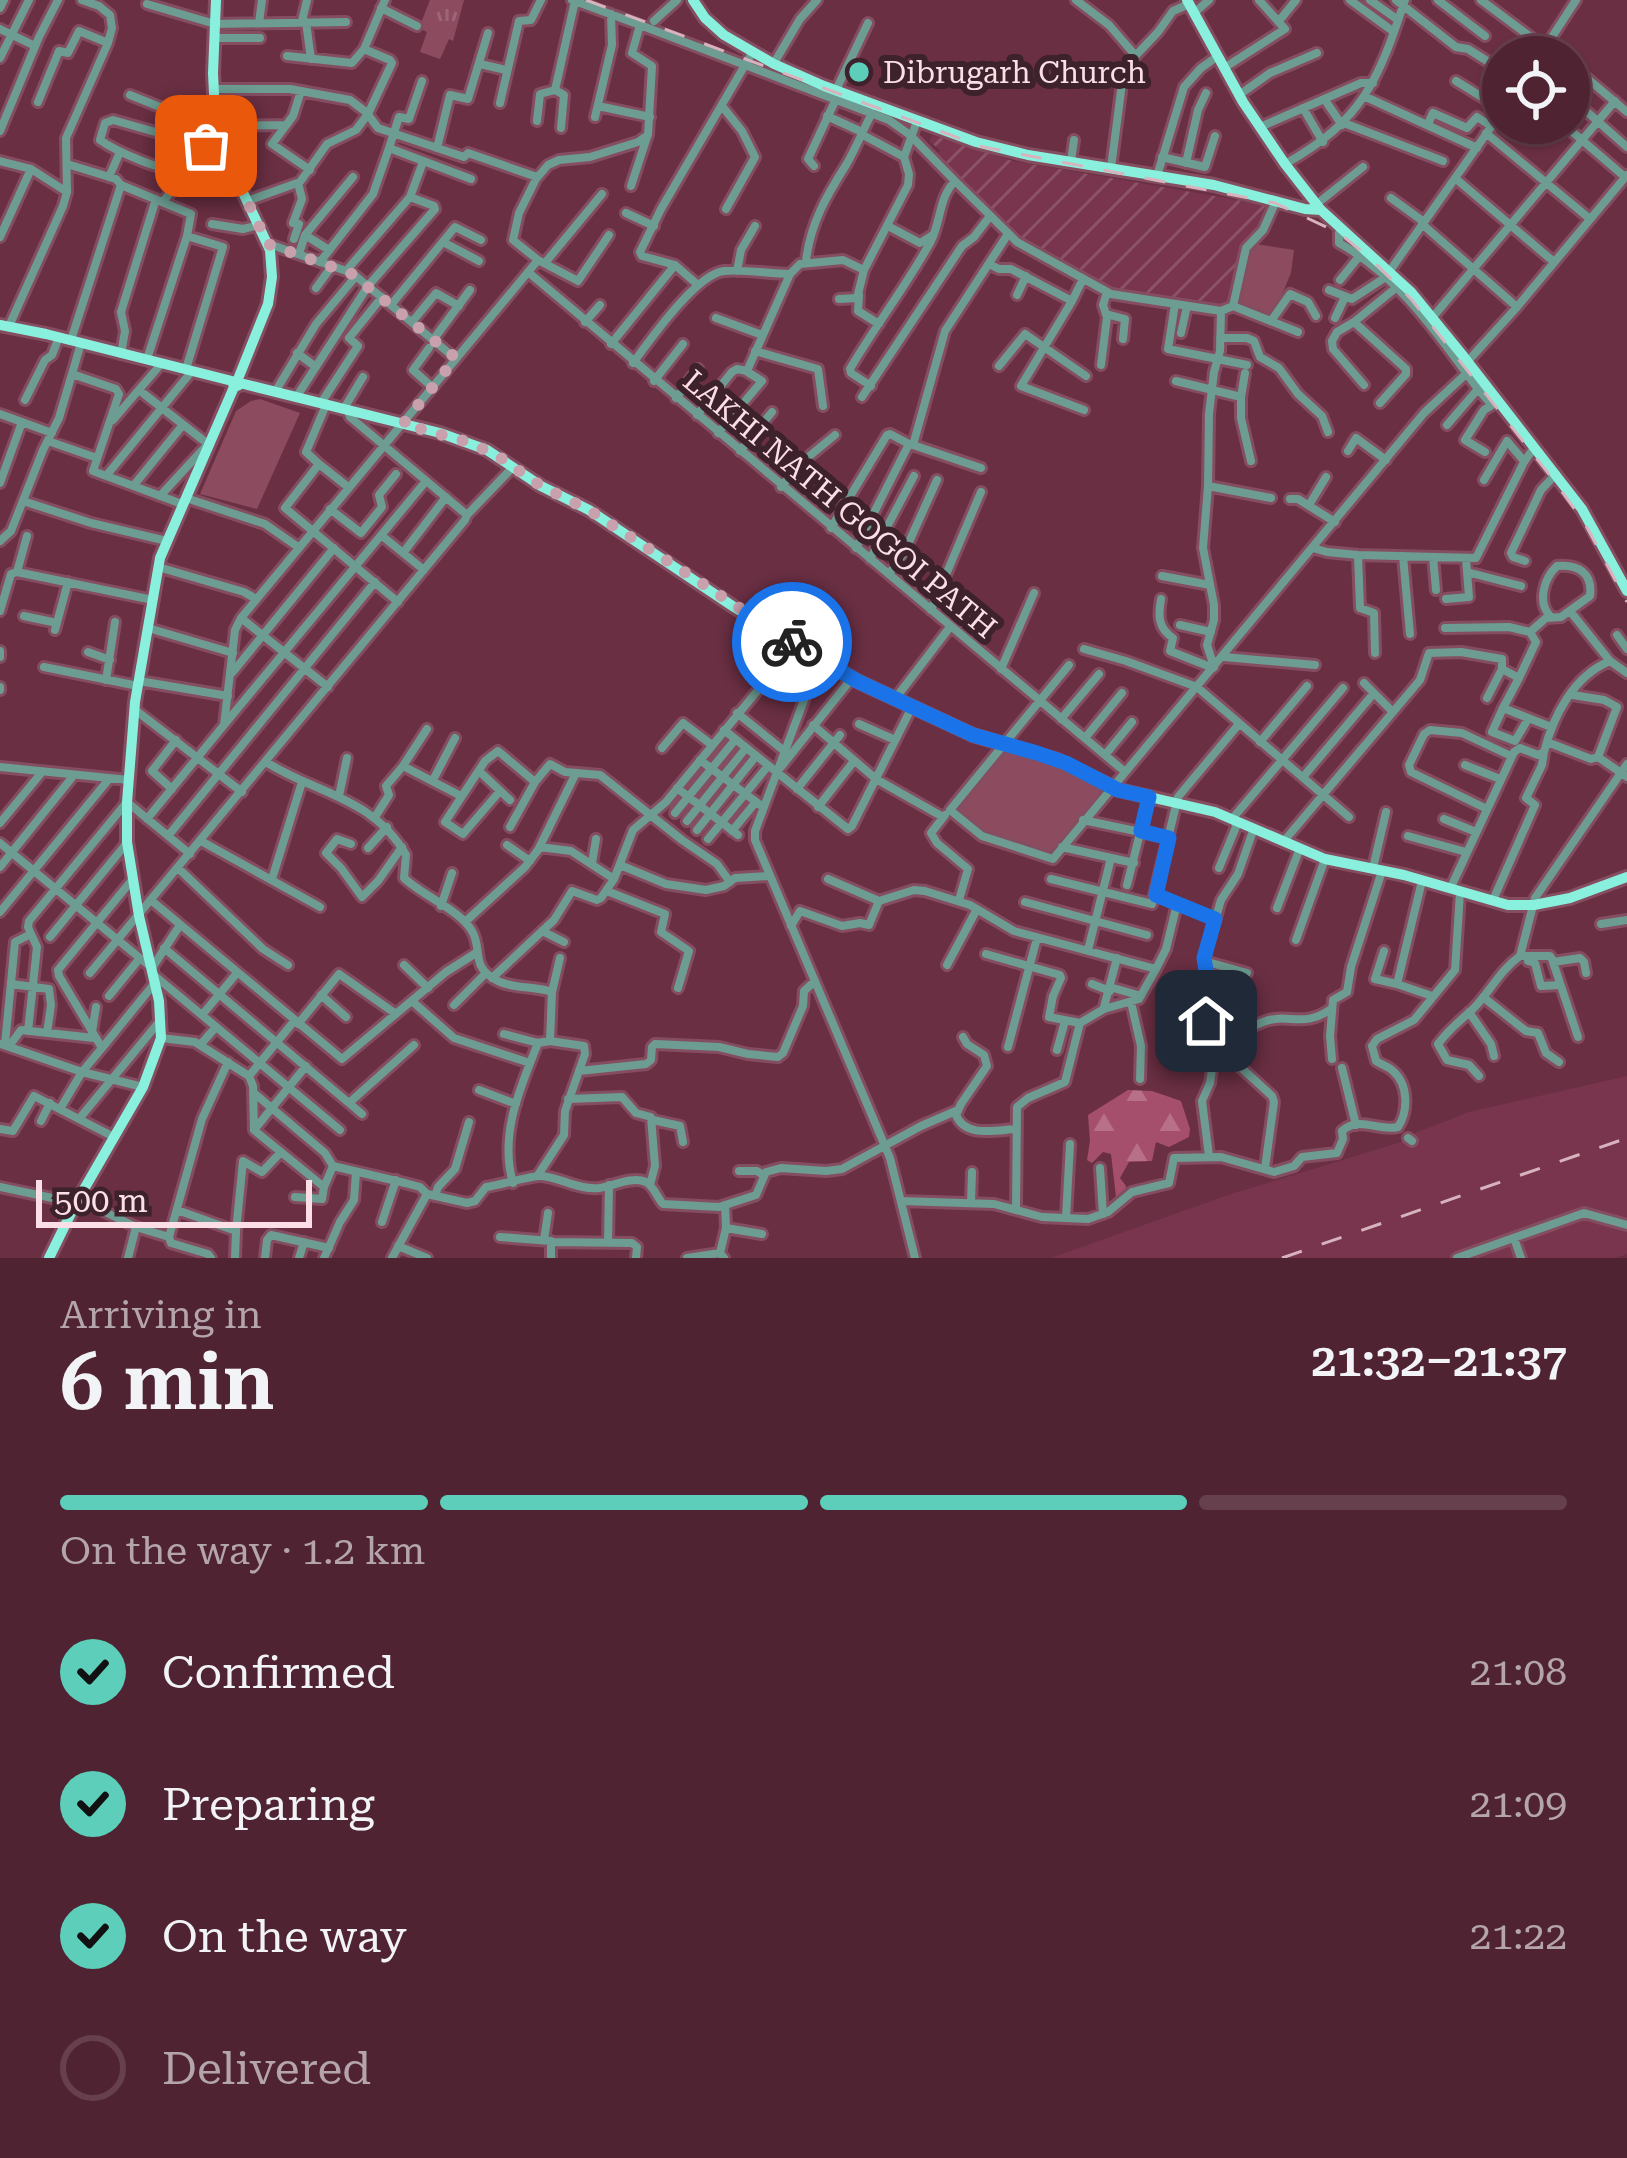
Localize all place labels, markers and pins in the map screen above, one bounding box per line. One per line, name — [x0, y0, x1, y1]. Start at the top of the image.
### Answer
place label: Dibrugarh Church — [883, 55, 1146, 90]
marker: Dibrugarh Church — [846, 59, 872, 85]
pin — [155, 95, 257, 197]
pin — [1155, 970, 1257, 1072]

